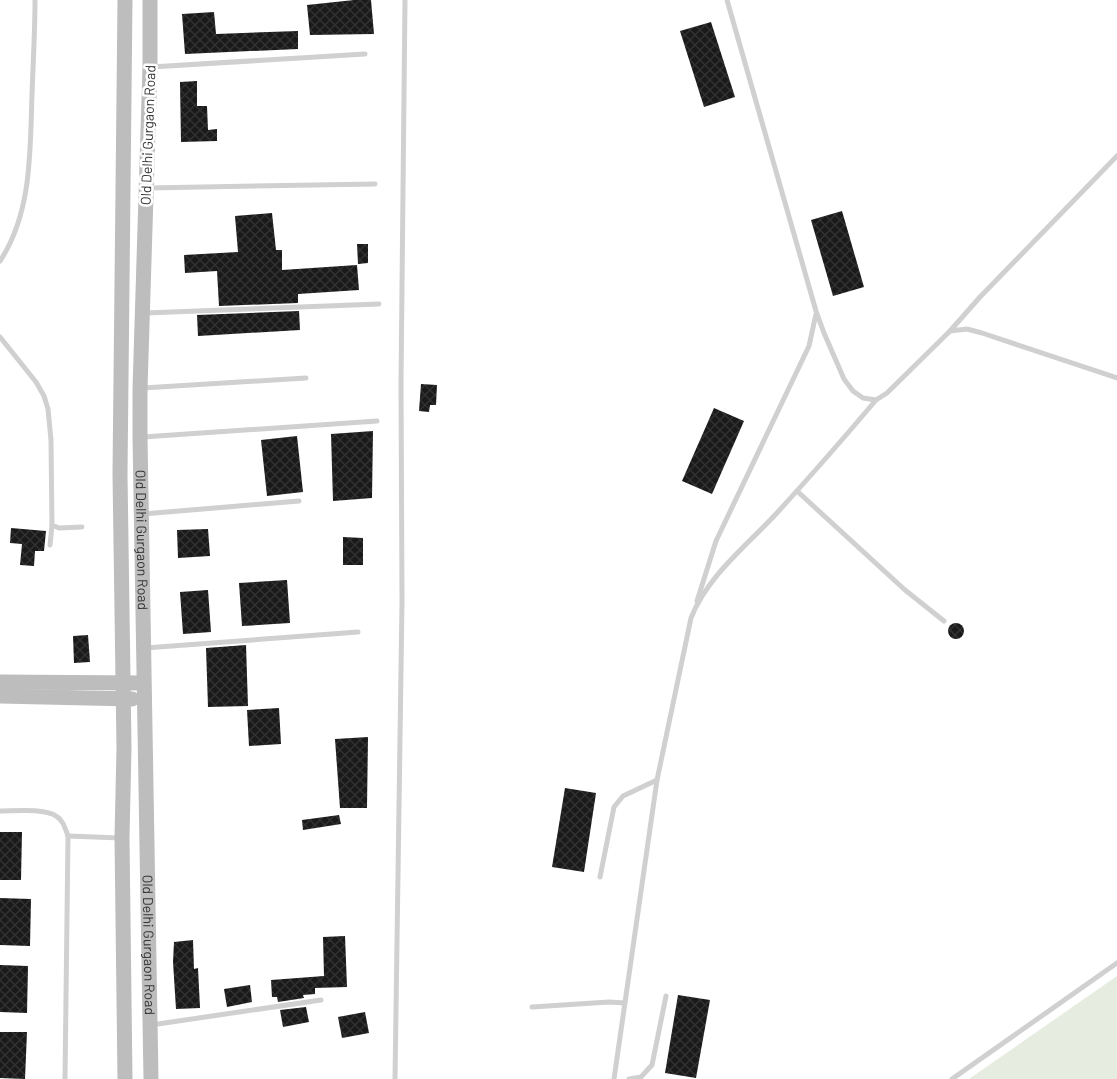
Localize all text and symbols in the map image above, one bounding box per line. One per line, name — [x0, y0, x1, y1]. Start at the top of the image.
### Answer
street label: Old Delhi Gurgaon Road — [137, 65, 158, 205]
street label: Old Delhi Gurgaon Road — [133, 469, 152, 610]
street label: Old Delhi Gurgaon Road — [139, 874, 159, 1015]

